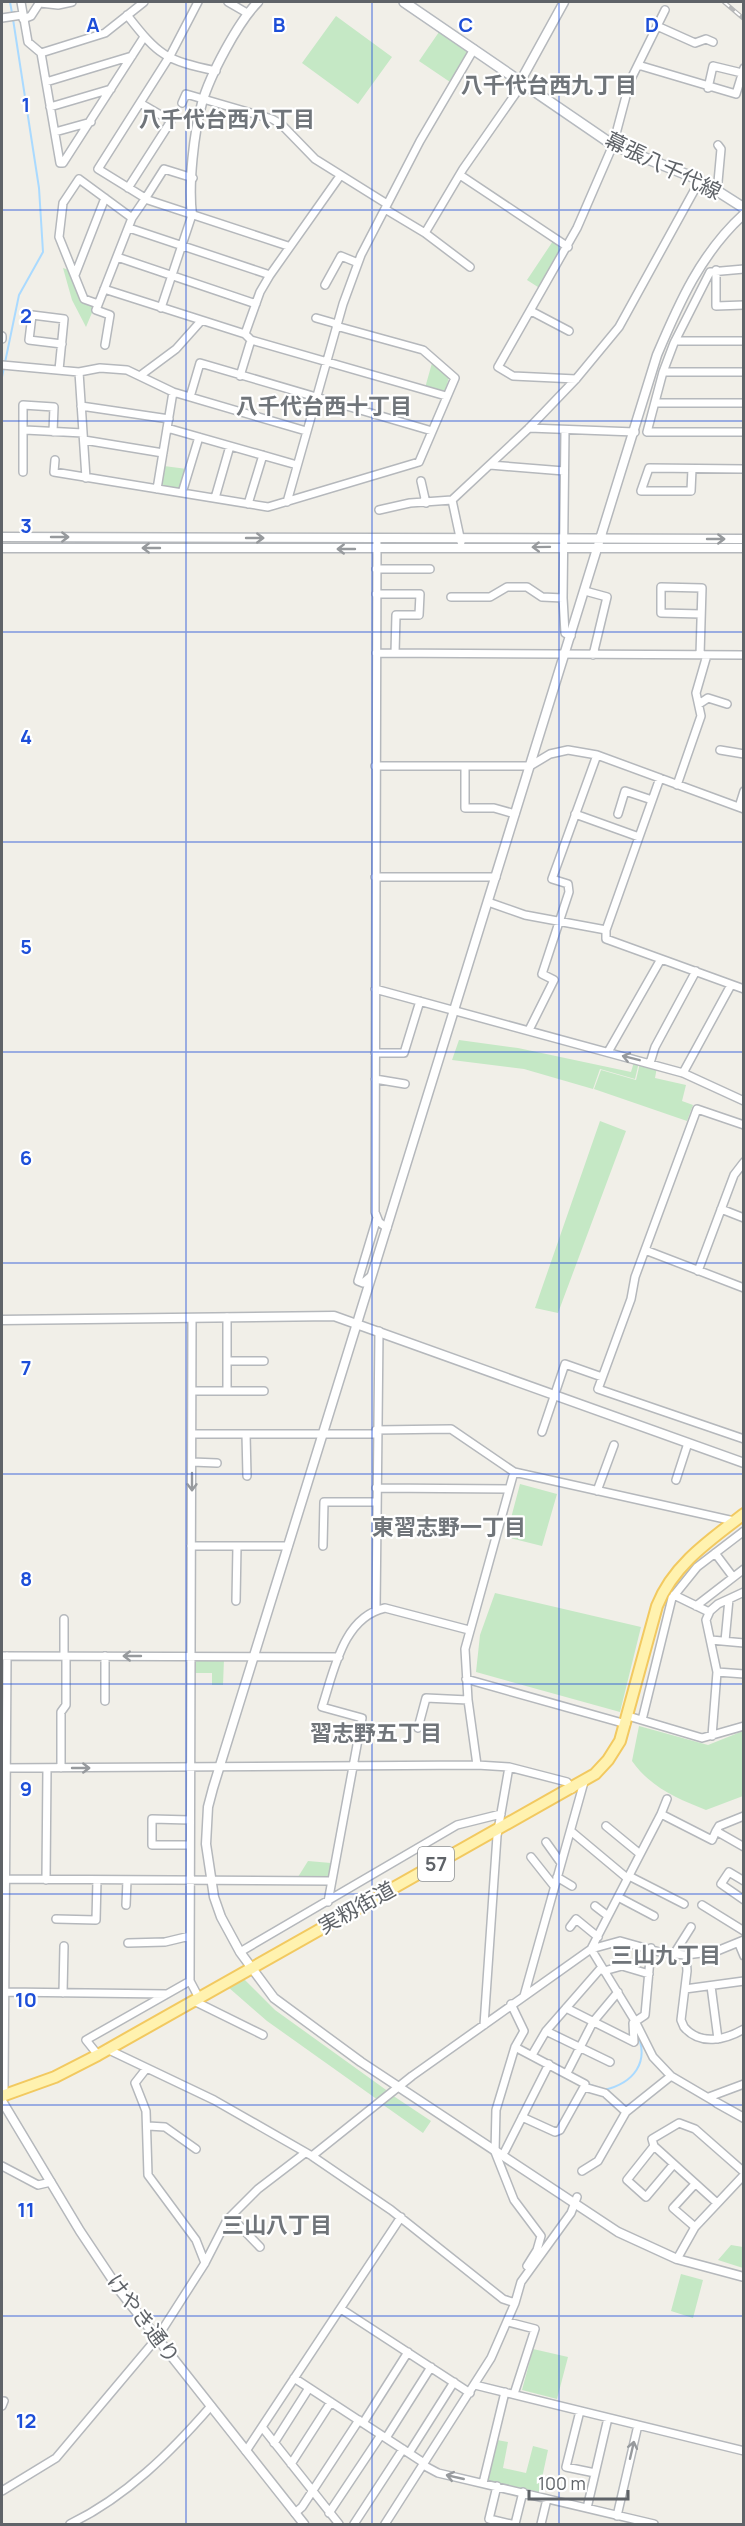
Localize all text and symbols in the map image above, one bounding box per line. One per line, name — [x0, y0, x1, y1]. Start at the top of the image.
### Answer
text: A — [86, 11, 100, 38]
text: B — [273, 11, 286, 38]
text: C — [459, 11, 473, 38]
text: D — [645, 11, 659, 38]
district label: 八千代台西九丁目 — [461, 70, 637, 100]
text: 1 — [22, 91, 30, 118]
district label: 八千代台西八丁目 — [139, 104, 315, 134]
street label: 幕張八千代線 — [601, 125, 726, 205]
text: 2 — [20, 302, 32, 329]
district label: 八千代台西十丁目 — [236, 391, 412, 421]
text: 3 — [20, 512, 32, 539]
one-way arrow — [49, 531, 69, 543]
one-way arrow — [244, 532, 264, 544]
one-way arrow — [705, 533, 725, 545]
one-way arrow — [531, 541, 551, 553]
one-way arrow — [141, 542, 161, 554]
one-way arrow — [336, 543, 356, 555]
text: 4 — [20, 723, 32, 750]
text: 5 — [20, 933, 32, 960]
one-way arrow — [621, 1051, 640, 1063]
text: 6 — [20, 1144, 32, 1171]
text: 7 — [21, 1354, 31, 1381]
one-way arrow — [186, 1471, 198, 1491]
district label: 東習志野一丁目 — [372, 1512, 526, 1542]
text: 8 — [20, 1565, 32, 1592]
one-way arrow — [123, 1650, 143, 1662]
district label: 習志野五丁目 — [310, 1718, 442, 1748]
one-way arrow — [70, 1762, 90, 1774]
text: 9 — [20, 1775, 32, 1802]
road number: 57 — [418, 1847, 454, 1881]
street label: 実籾街道 — [313, 1875, 400, 1940]
district label: 三山九丁目 — [611, 1940, 721, 1970]
text: 10 — [15, 1986, 37, 2013]
text: 11 — [17, 2196, 35, 2223]
district label: 三山八丁目 — [222, 2210, 332, 2240]
street label: けやき通り — [101, 2268, 187, 2369]
text: 12 — [16, 2407, 36, 2434]
one-way arrow — [626, 2441, 638, 2460]
scale bar — [529, 2463, 628, 2501]
one-way arrow — [445, 2470, 464, 2482]
text: 100 m — [538, 2471, 586, 2495]

